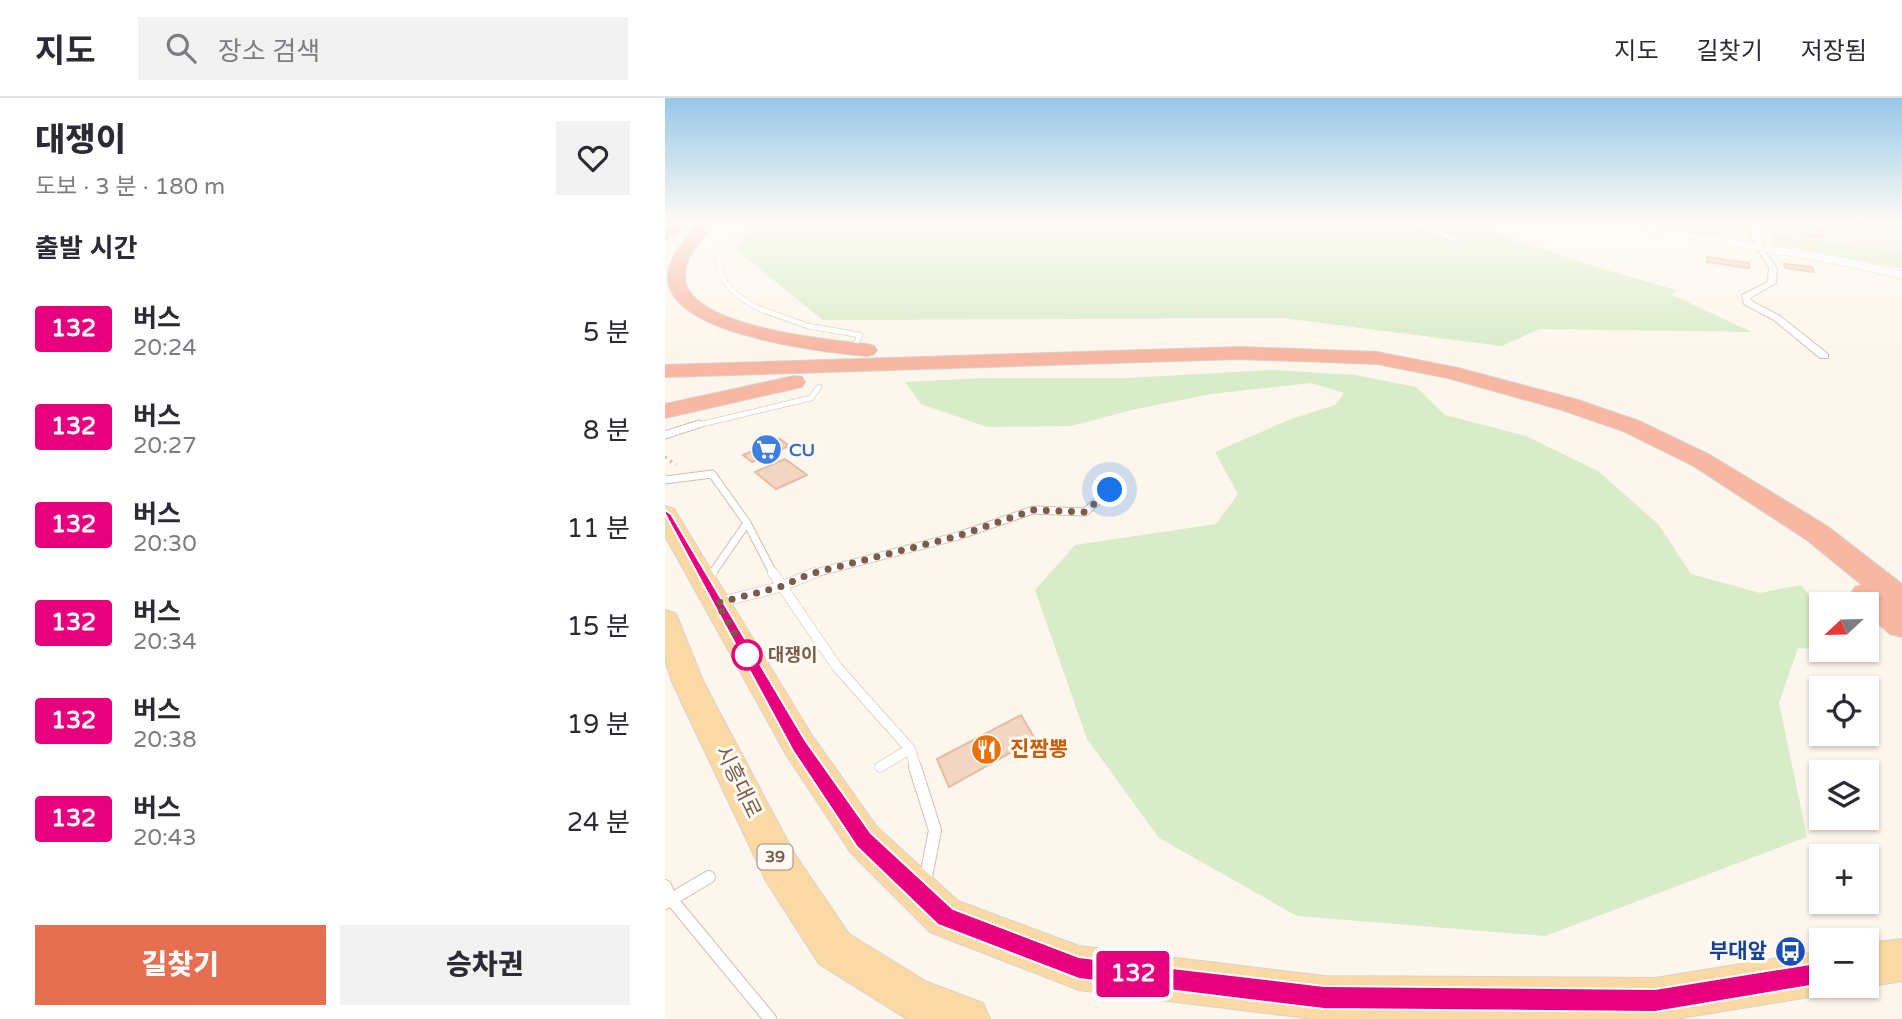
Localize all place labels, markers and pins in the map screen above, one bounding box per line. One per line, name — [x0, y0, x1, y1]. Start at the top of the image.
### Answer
supermarket icon: CU — [749, 433, 783, 467]
place label: CU — [789, 439, 815, 461]
marker: 대쟁이 — [732, 640, 762, 670]
place label: 대쟁이 — [768, 644, 818, 666]
restaurant icon: 진짬뽕 — [970, 732, 1004, 766]
place label: 진짬뽕 — [1010, 737, 1068, 762]
bus stop icon: 부대앞 — [1773, 934, 1807, 968]
place label: 부대앞 — [1709, 939, 1767, 964]

